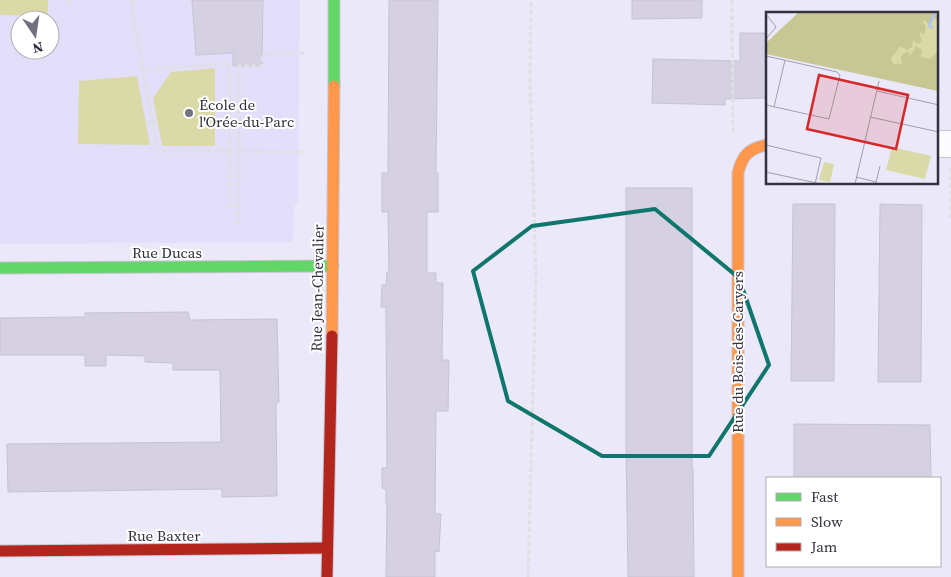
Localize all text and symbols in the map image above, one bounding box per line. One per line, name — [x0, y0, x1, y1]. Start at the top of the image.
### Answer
north arrow — [10, 10, 60, 60]
inset map — [766, 12, 938, 185]
text: N — [31, 37, 45, 59]
place label: École de l'Orée-du-Parc — [199, 94, 294, 132]
marker: École de l'Orée-du-Parc — [183, 107, 195, 119]
street label: Rue Jean-Chevalier — [305, 223, 329, 352]
street label: Rue Ducas — [132, 242, 202, 263]
street label: Rue du Bois-des-Caryers — [727, 271, 748, 433]
legend — [766, 477, 941, 567]
text: Fast — [811, 486, 838, 507]
text: Slow — [811, 511, 843, 532]
street label: Rue Baxter — [127, 525, 201, 546]
text: Jam — [810, 536, 838, 557]

